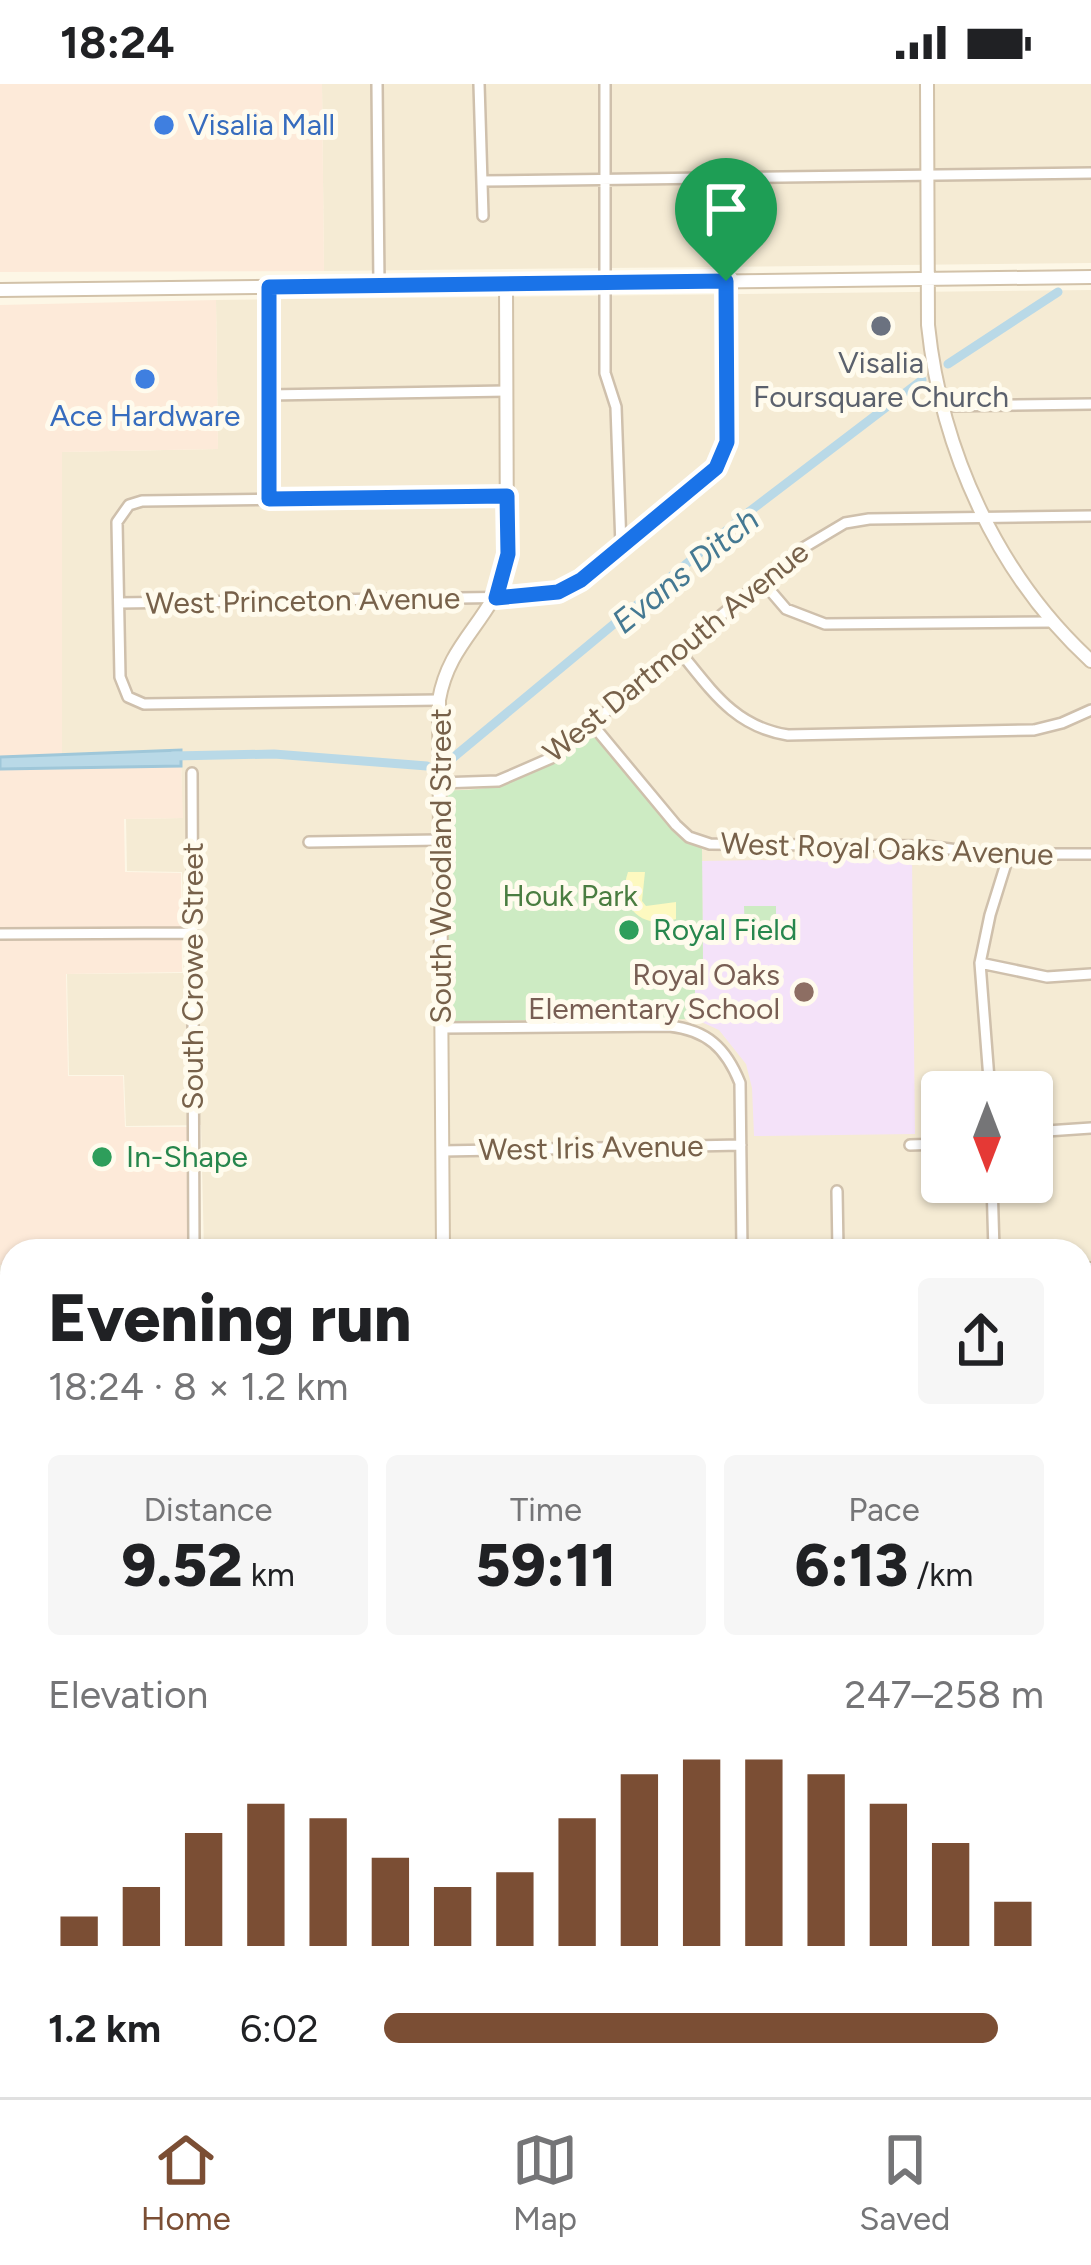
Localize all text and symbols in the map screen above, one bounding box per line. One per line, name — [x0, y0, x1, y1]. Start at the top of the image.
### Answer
text: 18:24 — [60, 15, 175, 69]
place label: Visalia Mall — [188, 106, 335, 143]
marker: Visalia Mall — [151, 112, 177, 138]
pin — [675, 158, 777, 281]
icon: arrive — [693, 176, 759, 242]
marker: Visalia Foursquare Church — [868, 313, 894, 339]
place label: Visalia Foursquare Church — [753, 344, 1009, 415]
marker: Ace Hardware — [132, 366, 158, 392]
place label: Ace Hardware — [50, 397, 240, 434]
water label: Evans Ditch — [604, 499, 766, 641]
street label: West Dartmouth Avenue — [536, 533, 816, 770]
street label: West Princeton Avenue — [145, 579, 461, 622]
street label: South Woodland Street — [422, 708, 459, 1024]
street label: West Royal Oaks Avenue — [720, 824, 1054, 873]
street label: South Crowe Street — [174, 842, 211, 1110]
park label: Houk Park — [502, 877, 638, 914]
place label: Royal Field — [653, 911, 797, 948]
marker: Royal Field — [616, 917, 642, 943]
place label: Royal Oaks Elementary School — [528, 956, 780, 1027]
marker: Royal Oaks Elementary School — [791, 979, 817, 1005]
north arrow — [921, 1071, 1053, 1203]
map controls — [921, 1071, 1053, 1203]
street label: West Iris Avenue — [478, 1127, 704, 1168]
place label: In-Shape — [126, 1138, 248, 1175]
marker: In-Shape — [89, 1144, 115, 1170]
text: Evening run — [48, 1278, 412, 1358]
button: share — [918, 1278, 1044, 1404]
text: 18:24 · 8 × 1.2 km — [48, 1363, 348, 1410]
text: Distance — [143, 1490, 273, 1529]
text: Time — [510, 1490, 582, 1529]
text: Pace — [848, 1490, 920, 1529]
text: 9.52 — [121, 1529, 243, 1601]
text: 59:11 — [476, 1529, 616, 1601]
text: 6:13 — [795, 1529, 908, 1601]
text: km — [243, 1555, 295, 1594]
text: /km — [908, 1555, 973, 1594]
text: Elevation — [48, 1671, 208, 1718]
text: 247–258 m — [845, 1671, 1044, 1718]
text: 1.2 km — [48, 2005, 161, 2052]
text: 6:02 — [240, 2005, 319, 2052]
tab: Home — [141, 2127, 231, 2238]
tab: Map — [512, 2127, 578, 2238]
tab: Saved — [859, 2127, 950, 2238]

